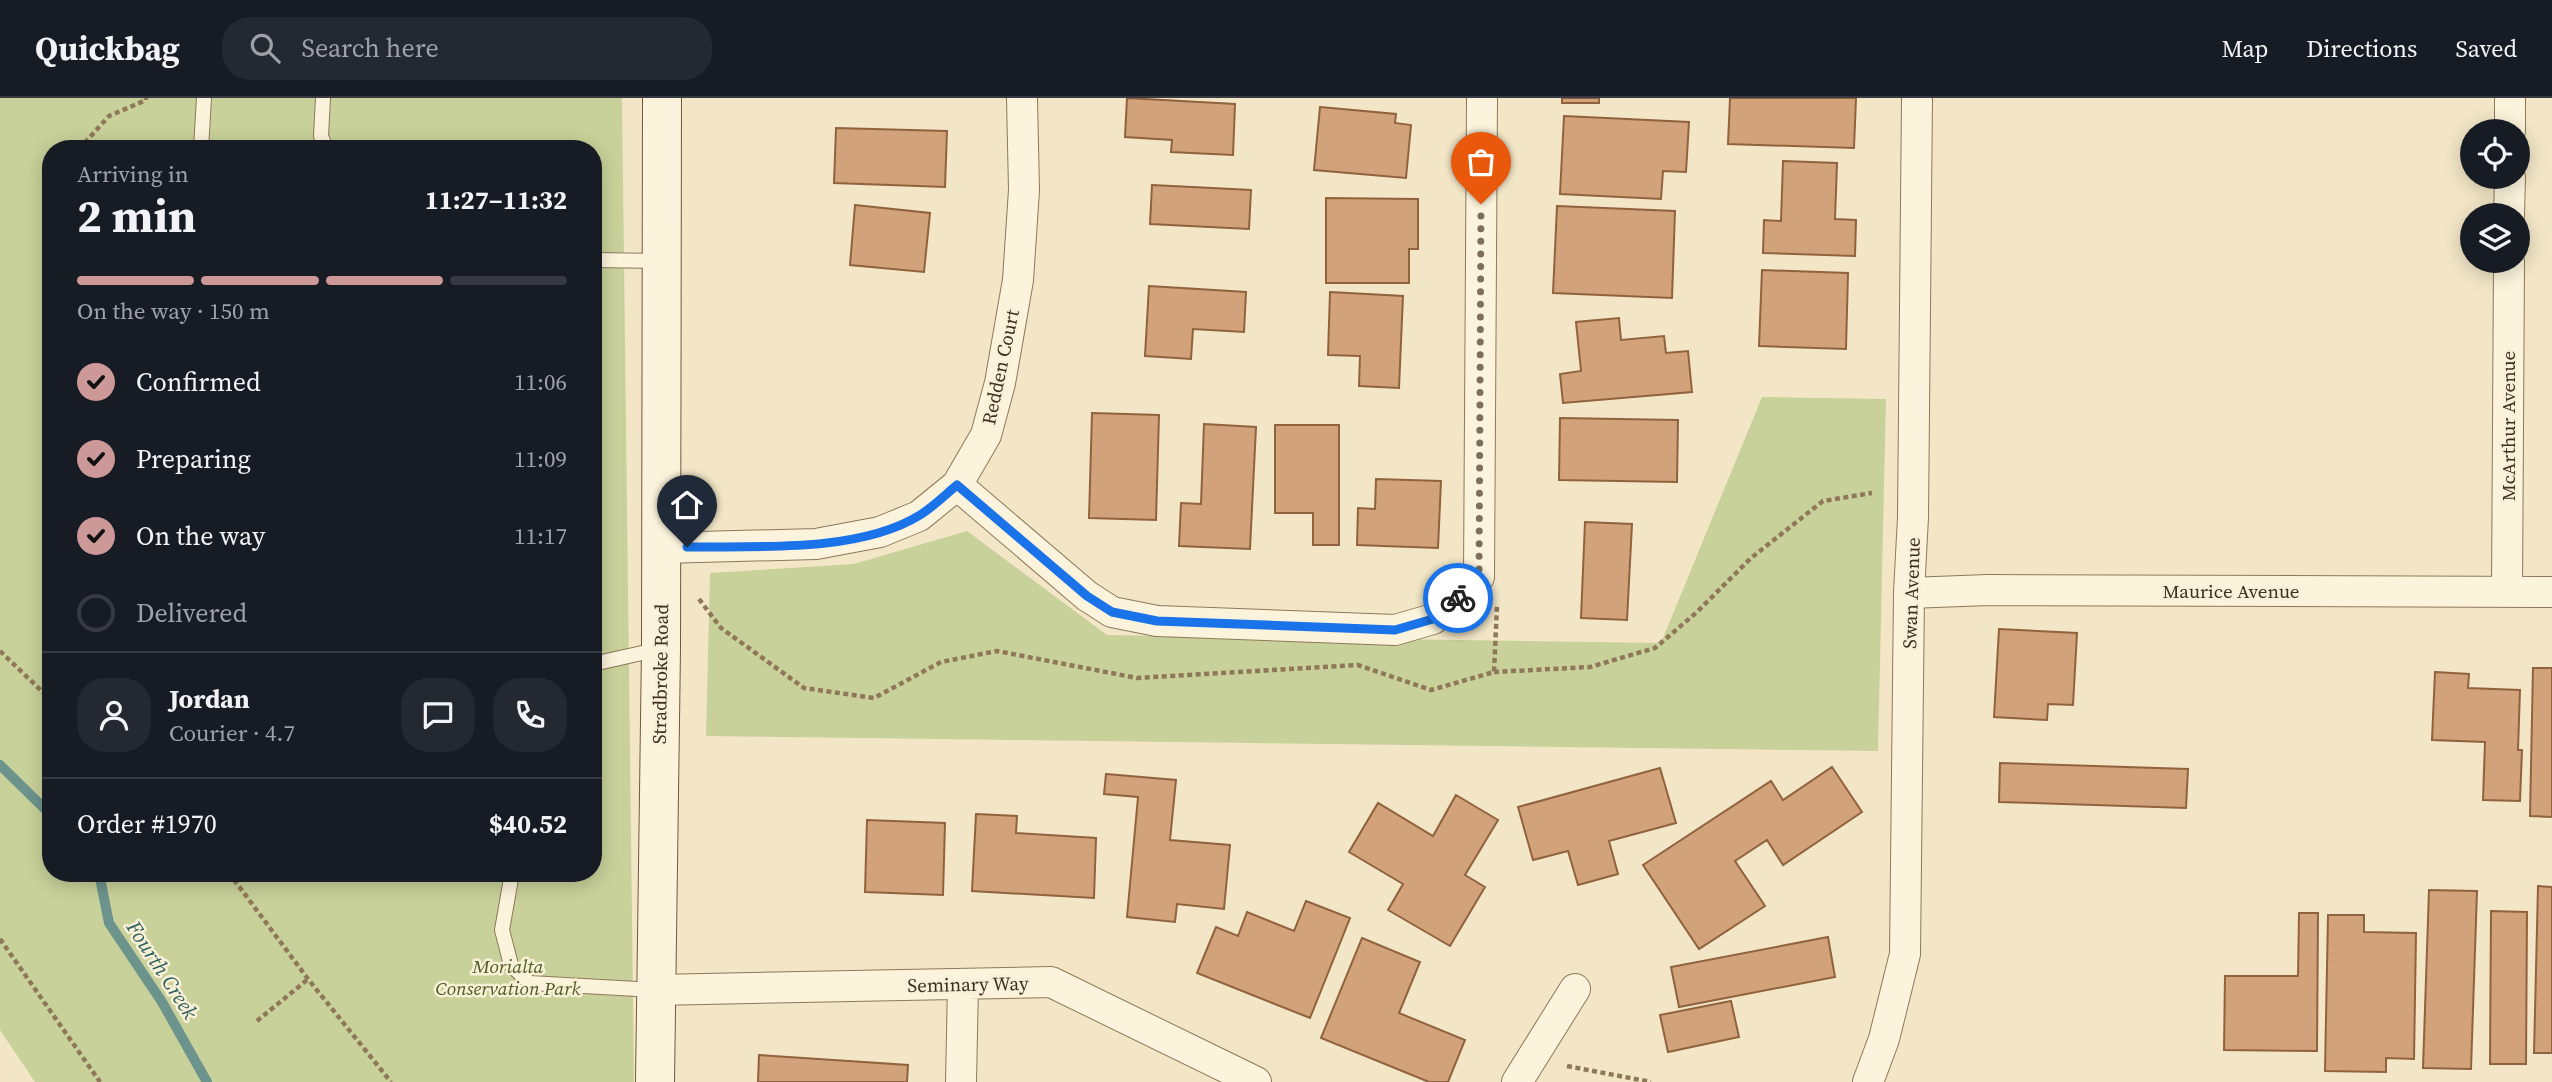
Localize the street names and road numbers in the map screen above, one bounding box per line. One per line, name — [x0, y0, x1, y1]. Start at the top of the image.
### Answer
street label: Redden Court — [975, 306, 1025, 427]
street label: McArthur Avenue — [2495, 351, 2521, 501]
street label: Swan Avenue — [1896, 537, 1926, 649]
street label: Maurice Avenue — [2163, 578, 2299, 604]
street label: Stradbroke Road — [646, 603, 674, 744]
street label: Seminary Way — [907, 970, 1029, 998]

